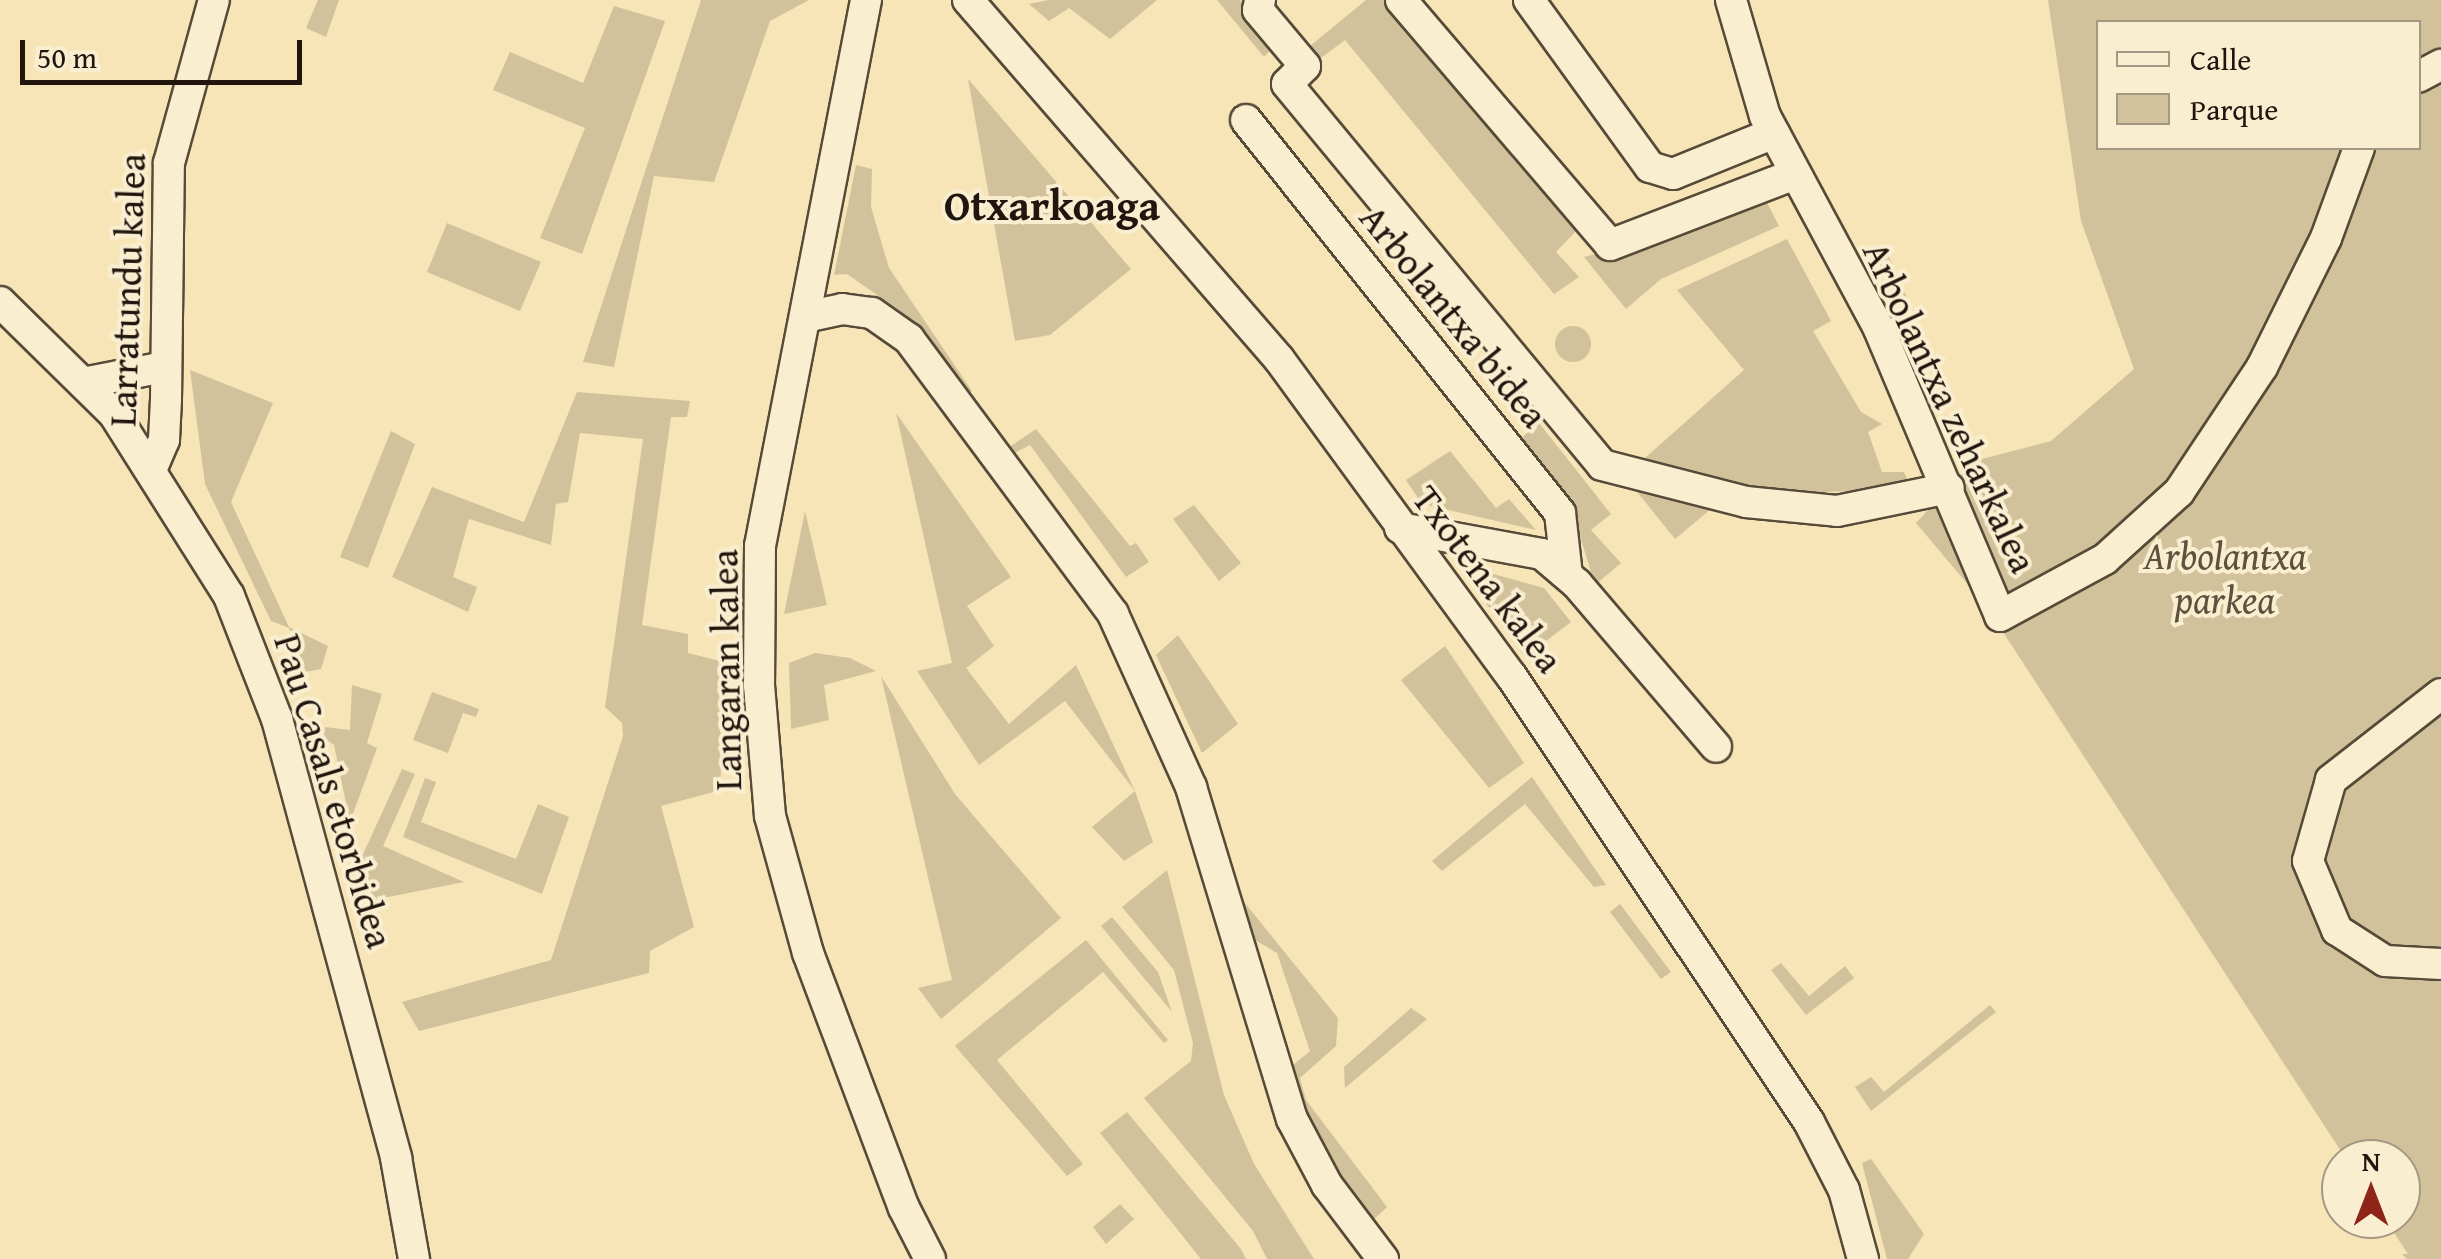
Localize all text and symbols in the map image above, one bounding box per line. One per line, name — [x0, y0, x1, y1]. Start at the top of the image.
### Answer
scale bar — [25, 20, 308, 82]
legend — [2096, 20, 2421, 150]
text: 50 m — [37, 35, 97, 79]
text: Calle — [2190, 37, 2251, 81]
text: Parque — [2190, 87, 2278, 131]
street label: Larratundu kalea — [99, 152, 155, 428]
district label: Otxarkoaga — [944, 180, 1160, 230]
street label: Arbolantxa bidea — [1350, 195, 1558, 437]
street label: Arbolantxa zeharkalea — [1853, 234, 2047, 580]
street label: Txotena kalea — [1403, 477, 1573, 681]
park label: Arbolantxa parkea — [2144, 533, 2306, 622]
street label: Langaran kalea — [701, 549, 751, 791]
street label: Pau Casals etorbidea — [265, 629, 403, 953]
north arrow — [2321, 1139, 2421, 1239]
text: N — [2362, 1140, 2380, 1181]

